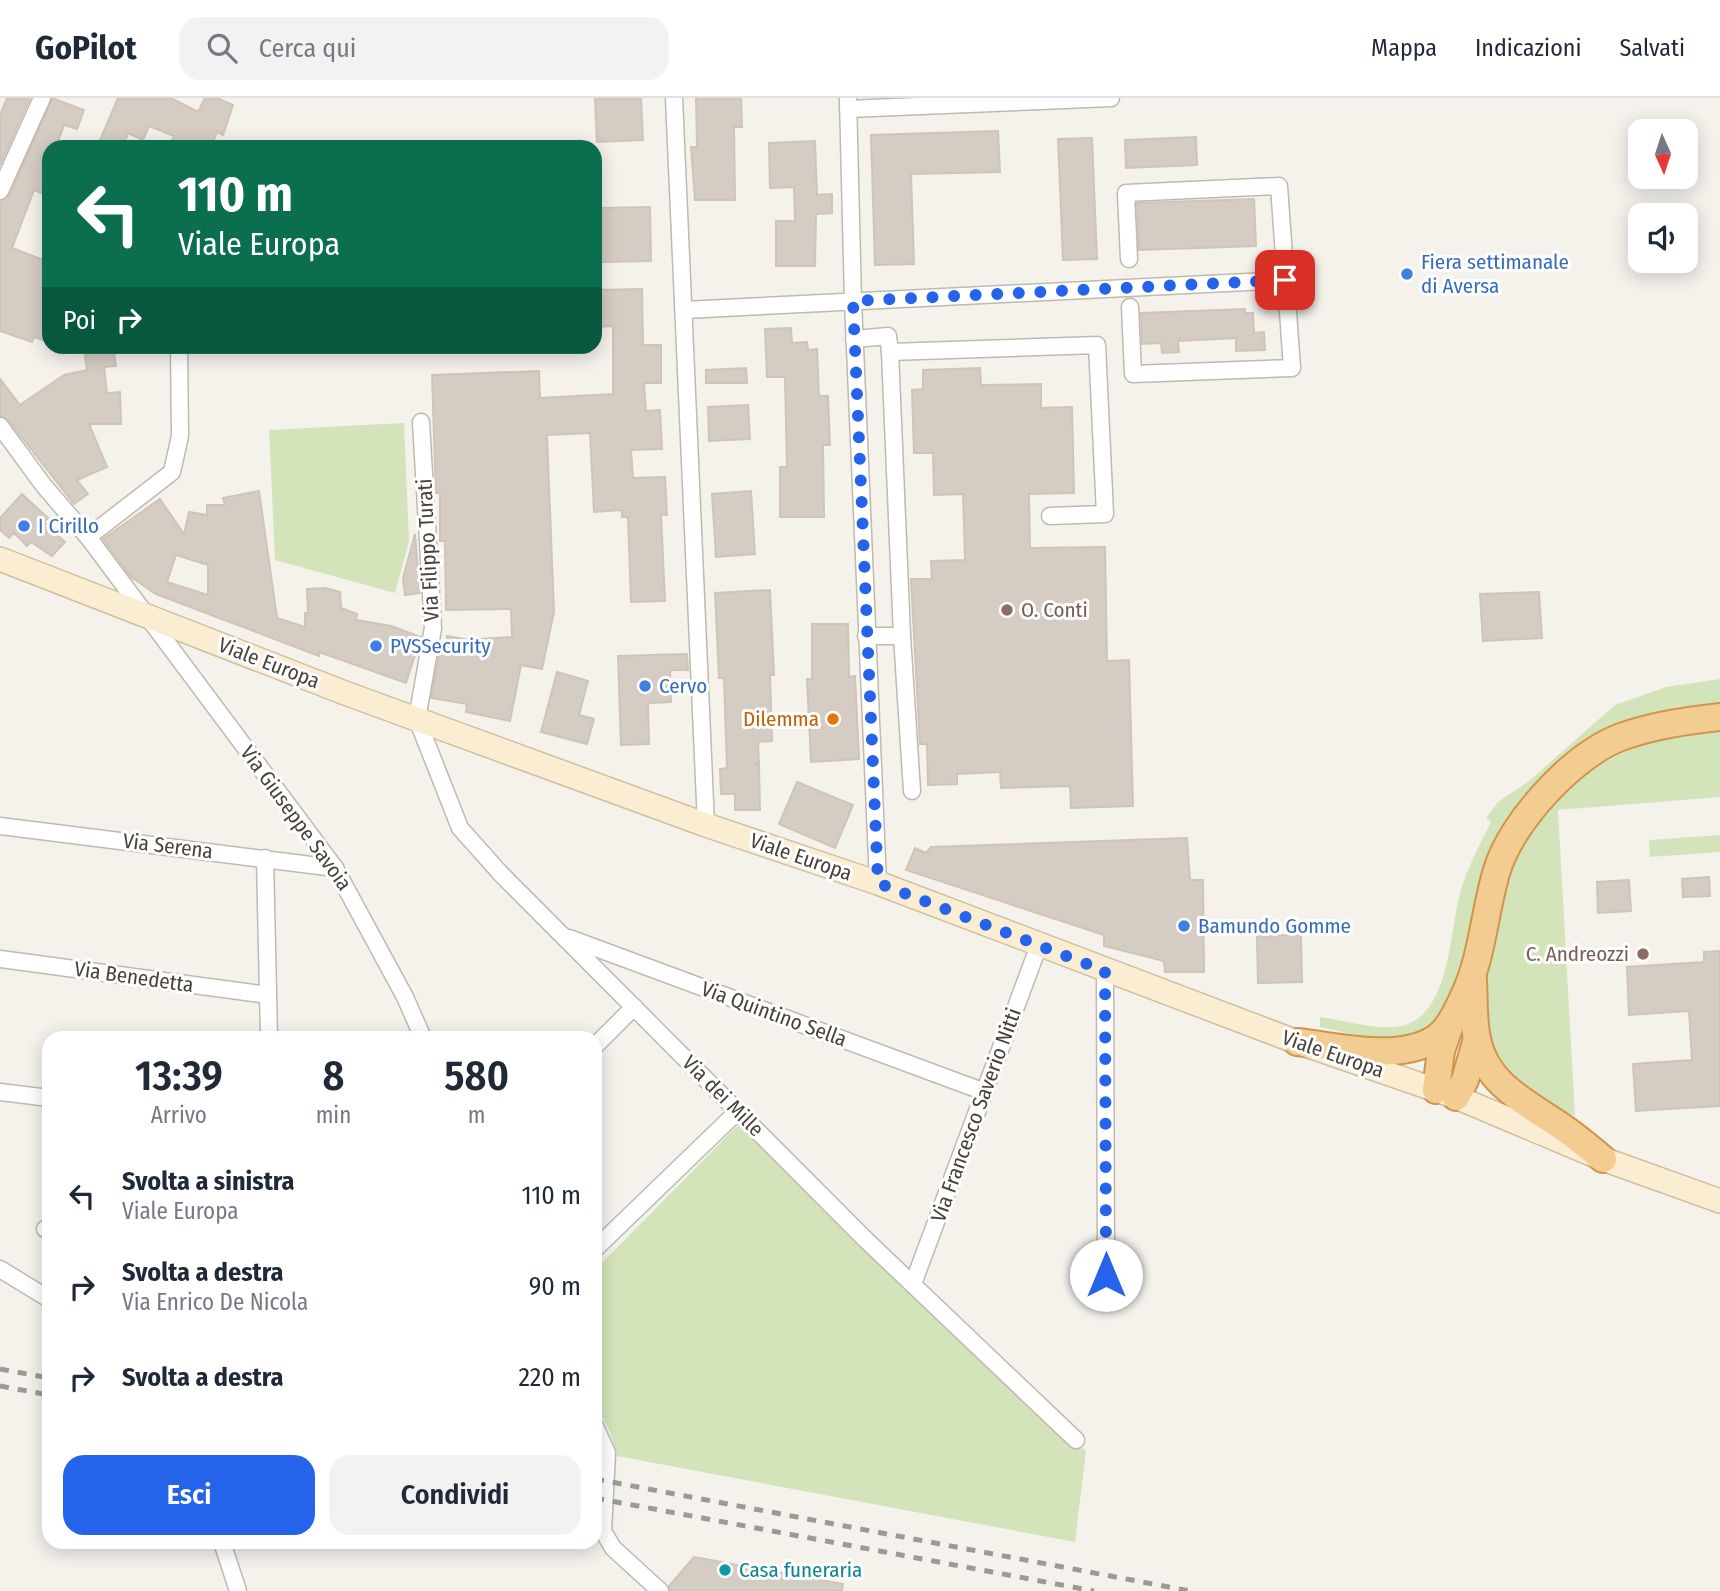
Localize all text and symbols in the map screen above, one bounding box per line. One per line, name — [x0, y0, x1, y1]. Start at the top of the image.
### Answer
search box — [179, 17, 669, 80]
text: GoPilot — [35, 28, 137, 68]
icon: search — [203, 29, 241, 67]
text: Cerca qui — [259, 33, 356, 64]
text: Mappa — [1371, 34, 1437, 62]
text: Indicazioni — [1475, 34, 1581, 62]
text: Salvati — [1619, 34, 1685, 62]
north arrow — [1628, 119, 1698, 189]
map controls — [1628, 119, 1698, 273]
text: 110 m — [178, 165, 293, 224]
icon: left — [63, 168, 154, 259]
button: sound — [1628, 203, 1698, 273]
text: Viale Europa — [178, 225, 340, 263]
place label: Fiera settimanale di Aversa — [1421, 249, 1569, 299]
pin — [1255, 250, 1315, 310]
icon: arrive — [1266, 261, 1304, 299]
marker: Fiera settimanale di Aversa — [1399, 266, 1415, 282]
icon: right — [110, 301, 148, 339]
text: Poi — [63, 305, 96, 336]
street label: Via Filippo Turati — [411, 478, 445, 622]
place label: I Cirillo — [38, 513, 99, 539]
marker: I Cirillo — [16, 518, 32, 534]
place label: O. Conti — [1021, 597, 1088, 623]
marker: O. Conti — [999, 602, 1015, 618]
street label: Viale Europa — [215, 632, 323, 694]
place label: PVSSecurity — [390, 633, 491, 659]
marker: PVSSecurity — [368, 638, 384, 654]
place label: Cervo — [659, 673, 707, 699]
marker: Cervo — [637, 678, 653, 694]
place label: Dilemma — [743, 706, 819, 732]
marker: Dilemma — [825, 711, 841, 727]
street label: Via Giuseppe Savoia — [235, 740, 357, 896]
street label: Viale Europa — [746, 827, 856, 887]
street label: Via Serena — [122, 828, 214, 864]
place label: Bamundo Gomme — [1198, 913, 1351, 939]
marker: Bamundo Gomme — [1176, 918, 1192, 934]
place label: C. Andreozzi — [1526, 941, 1629, 967]
marker: C. Andreozzi — [1635, 946, 1651, 962]
street label: Via Benedetta — [73, 956, 195, 998]
street label: Via Quintino Sella — [698, 976, 850, 1052]
street label: Via Francesco Saverio Nitti — [925, 1004, 1027, 1226]
street label: Viale Europa — [1278, 1024, 1388, 1084]
street label: Via dei Mille — [677, 1050, 769, 1142]
text: 13:39 — [135, 1051, 223, 1101]
text: 8 — [323, 1051, 344, 1101]
text: 580 — [444, 1051, 509, 1101]
text: Arrivo — [151, 1101, 207, 1129]
text: min — [316, 1101, 351, 1129]
text: m — [468, 1101, 485, 1129]
text: Svolta a sinistra — [122, 1166, 294, 1197]
icon: left — [63, 1177, 101, 1215]
text: 110 m — [521, 1180, 581, 1211]
text: Viale Europa — [122, 1197, 239, 1225]
position arrow — [1069, 1238, 1143, 1312]
text: Svolta a destra — [122, 1257, 283, 1288]
icon: right — [63, 1268, 101, 1306]
text: 90 m — [529, 1271, 581, 1302]
text: Via Enrico De Nicola — [122, 1288, 308, 1316]
icon: right — [63, 1359, 101, 1397]
text: Svolta a destra — [122, 1362, 283, 1393]
text: 220 m — [518, 1362, 581, 1393]
button: Esci — [63, 1455, 315, 1535]
button: Condividi — [329, 1455, 581, 1535]
place label: Casa funeraria — [739, 1557, 862, 1583]
marker: Casa funeraria — [717, 1562, 733, 1578]

